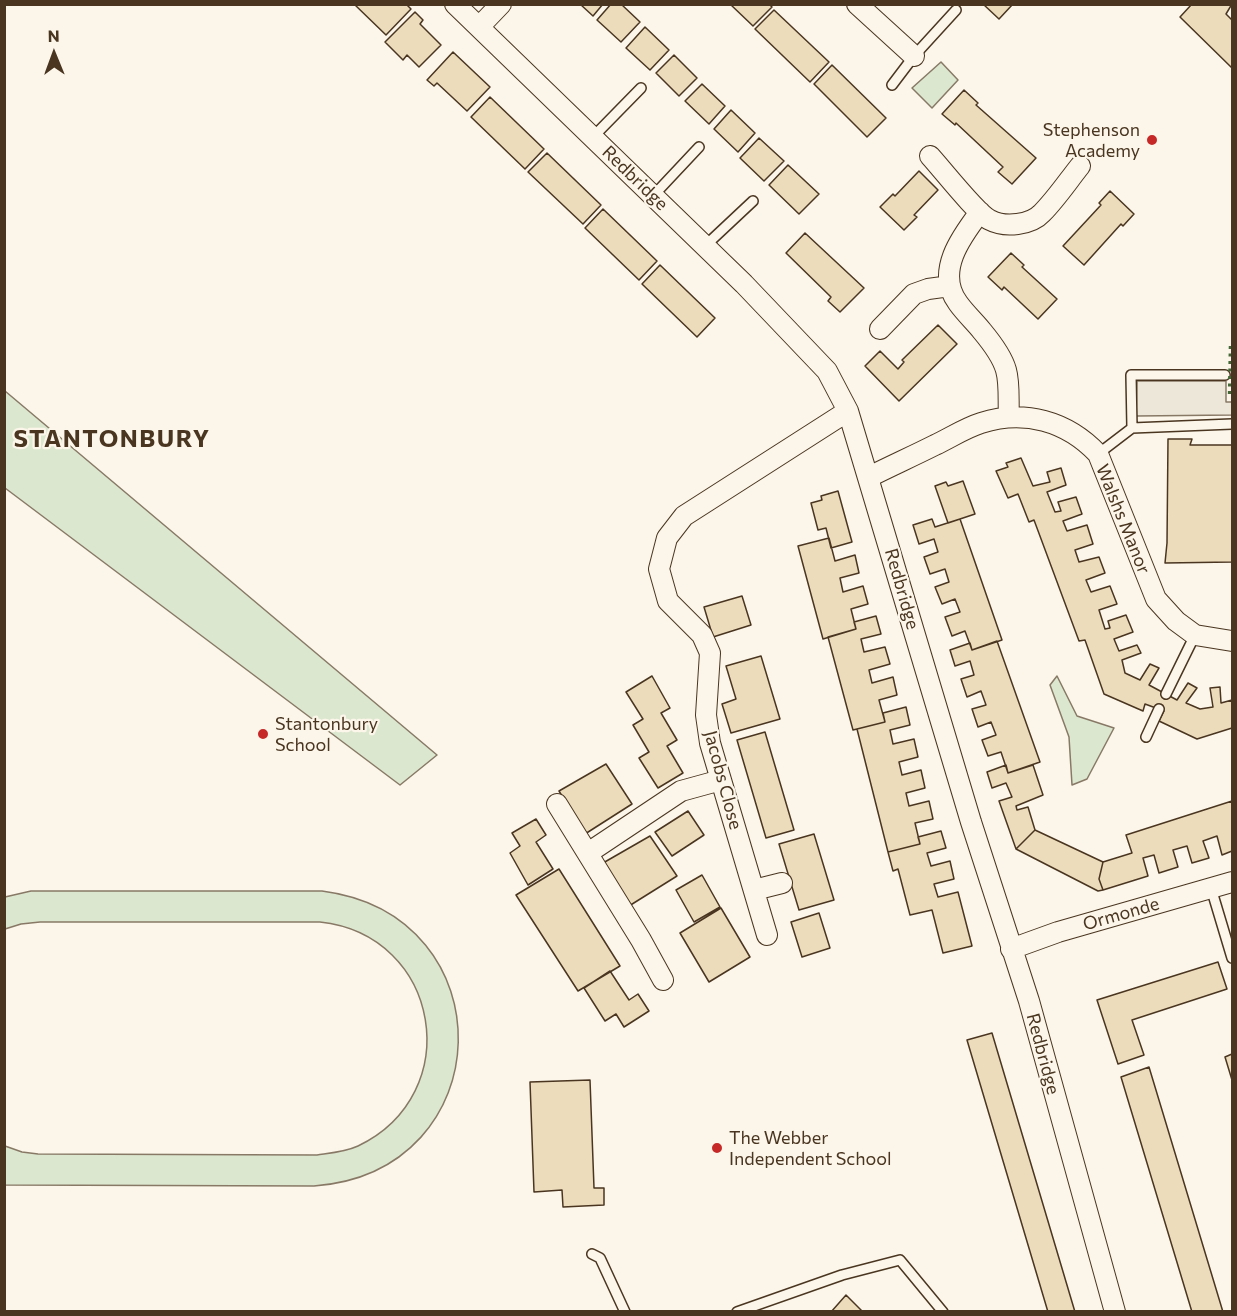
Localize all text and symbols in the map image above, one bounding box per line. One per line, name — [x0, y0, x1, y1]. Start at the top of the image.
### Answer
north arrow — [24, 24, 84, 84]
text: N — [48, 26, 60, 45]
place label: Stephenson Academy — [1043, 119, 1140, 162]
marker: Stephenson Academy — [1145, 133, 1159, 147]
street label: Redbridge — [598, 141, 672, 215]
district label: STANTONBURY — [14, 425, 210, 453]
street label: Walshs Manor — [1091, 461, 1155, 577]
street label: Redbridge — [880, 546, 924, 632]
place label: Stantonbury School — [275, 713, 378, 756]
marker: Stantonbury School — [256, 727, 270, 741]
street label: Jacobs Close — [699, 728, 747, 832]
street label: Ormonde — [1080, 893, 1162, 935]
street label: Redbridge — [1022, 1011, 1064, 1097]
place label: The Webber Independent School — [729, 1127, 892, 1170]
marker: The Webber Independent School — [710, 1141, 724, 1155]

